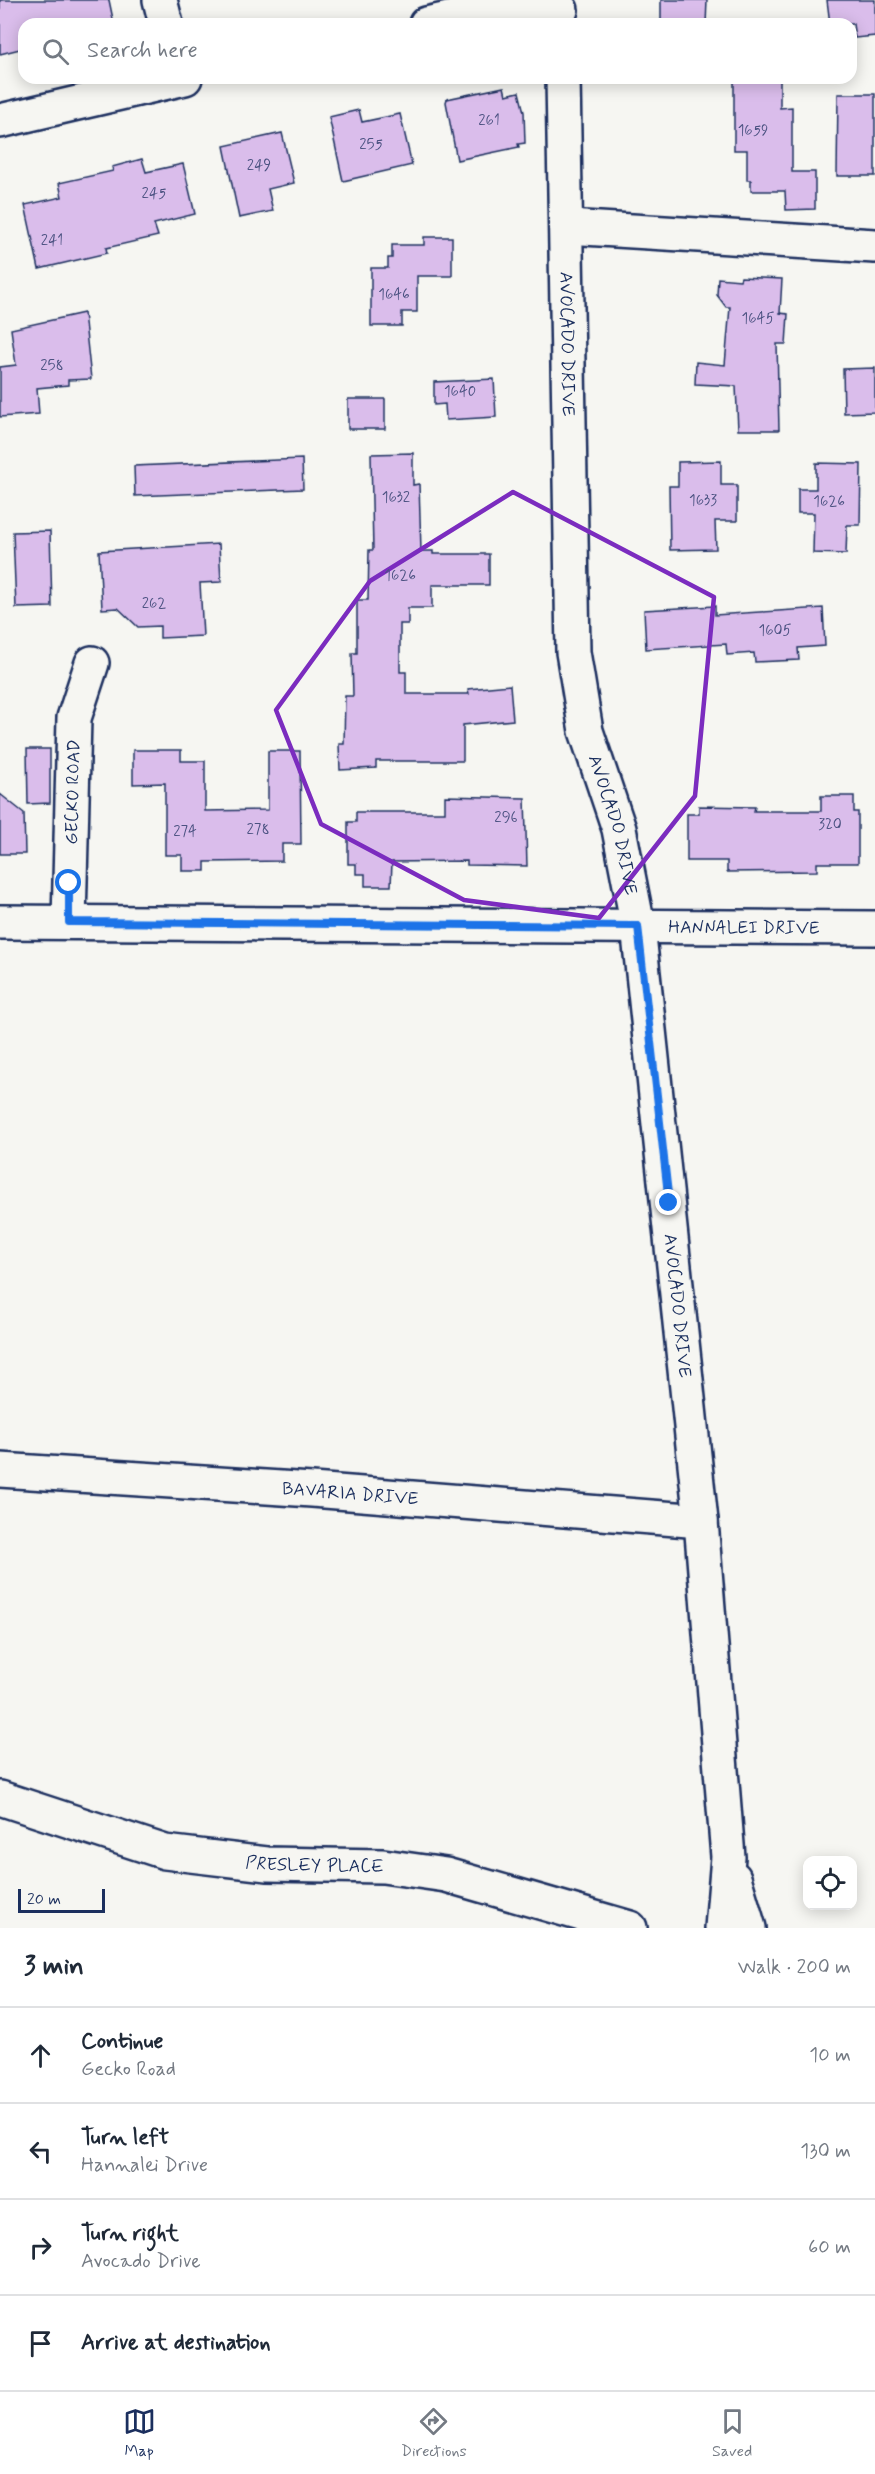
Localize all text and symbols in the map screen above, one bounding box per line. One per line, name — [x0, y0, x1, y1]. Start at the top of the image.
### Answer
search box — [18, 18, 857, 84]
icon: search — [39, 35, 72, 68]
text: Search here — [87, 37, 198, 65]
house number: 261 — [478, 111, 500, 131]
house number: 1659 — [738, 121, 768, 141]
house number: 255 — [359, 135, 383, 155]
house number: 249 — [247, 156, 271, 176]
house number: 245 — [142, 184, 166, 204]
house number: 241 — [41, 231, 63, 251]
street label: AVOCADO DRIVE — [553, 271, 580, 416]
house number: 1646 — [378, 285, 410, 305]
house number: 1645 — [742, 309, 774, 329]
house number: 258 — [40, 356, 64, 376]
house number: 1640 — [444, 382, 476, 402]
house number: 1632 — [382, 488, 410, 508]
house number: 1633 — [689, 491, 717, 511]
house number: 1626 — [813, 492, 845, 512]
house number: 1626 — [384, 566, 416, 586]
house number: 262 — [142, 594, 166, 614]
house number: 1605 — [758, 621, 792, 641]
street label: GECKO ROAD — [60, 739, 86, 845]
street label: AVOCADO DRIVE — [582, 752, 643, 897]
house number: 296 — [494, 808, 518, 828]
house number: 320 — [818, 815, 842, 835]
house number: 278 — [247, 820, 270, 840]
house number: 274 — [173, 822, 197, 842]
route start — [55, 869, 81, 895]
street label: HANNALEI DRIVE — [668, 916, 820, 941]
route end — [655, 1189, 681, 1215]
street label: AVOCADO DRIVE — [658, 1232, 697, 1379]
street label: BAVARIA DRIVE — [281, 1477, 419, 1511]
street label: PRESLEY PLACE — [244, 1851, 384, 1879]
map controls — [803, 1856, 857, 1910]
button: locate — [803, 1856, 857, 1910]
scale bar — [18, 1886, 105, 1914]
text: 20 m — [27, 1889, 61, 1910]
text: 3 min — [24, 1950, 84, 1984]
text: Walk · 200 m — [738, 1954, 851, 1981]
text: Continue — [81, 2028, 163, 2056]
icon: ahead — [24, 2039, 57, 2072]
text: 10 m — [809, 2042, 851, 2069]
text: Gecko Road — [81, 2056, 176, 2083]
text: Turn left — [81, 2124, 169, 2152]
icon: left — [24, 2135, 57, 2168]
text: 130 m — [800, 2138, 851, 2165]
text: Hannalei Drive — [81, 2152, 208, 2179]
text: Turn right — [81, 2220, 179, 2248]
icon: right — [24, 2231, 57, 2264]
text: 60 m — [808, 2234, 851, 2261]
text: Avocado Drive — [81, 2248, 201, 2275]
icon: arrive — [24, 2327, 57, 2360]
text: Arrive at destination — [81, 2329, 271, 2357]
tab: Map — [123, 2405, 156, 2462]
tab: Directions — [401, 2405, 467, 2462]
tab: Saved — [712, 2405, 752, 2462]

